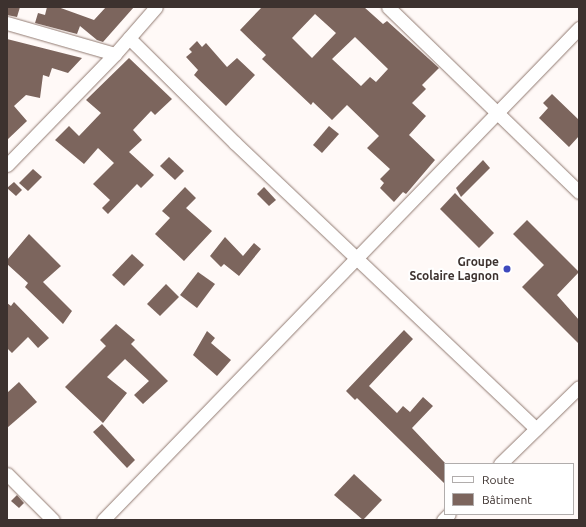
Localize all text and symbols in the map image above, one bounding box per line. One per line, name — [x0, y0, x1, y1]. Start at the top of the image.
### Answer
place label: Groupe Scolaire Lagnon — [410, 255, 499, 283]
marker: Groupe Scolaire Lagnon — [502, 264, 512, 274]
legend — [444, 463, 574, 515]
text: Route — [482, 473, 515, 486]
text: Bâtiment — [482, 493, 532, 506]

